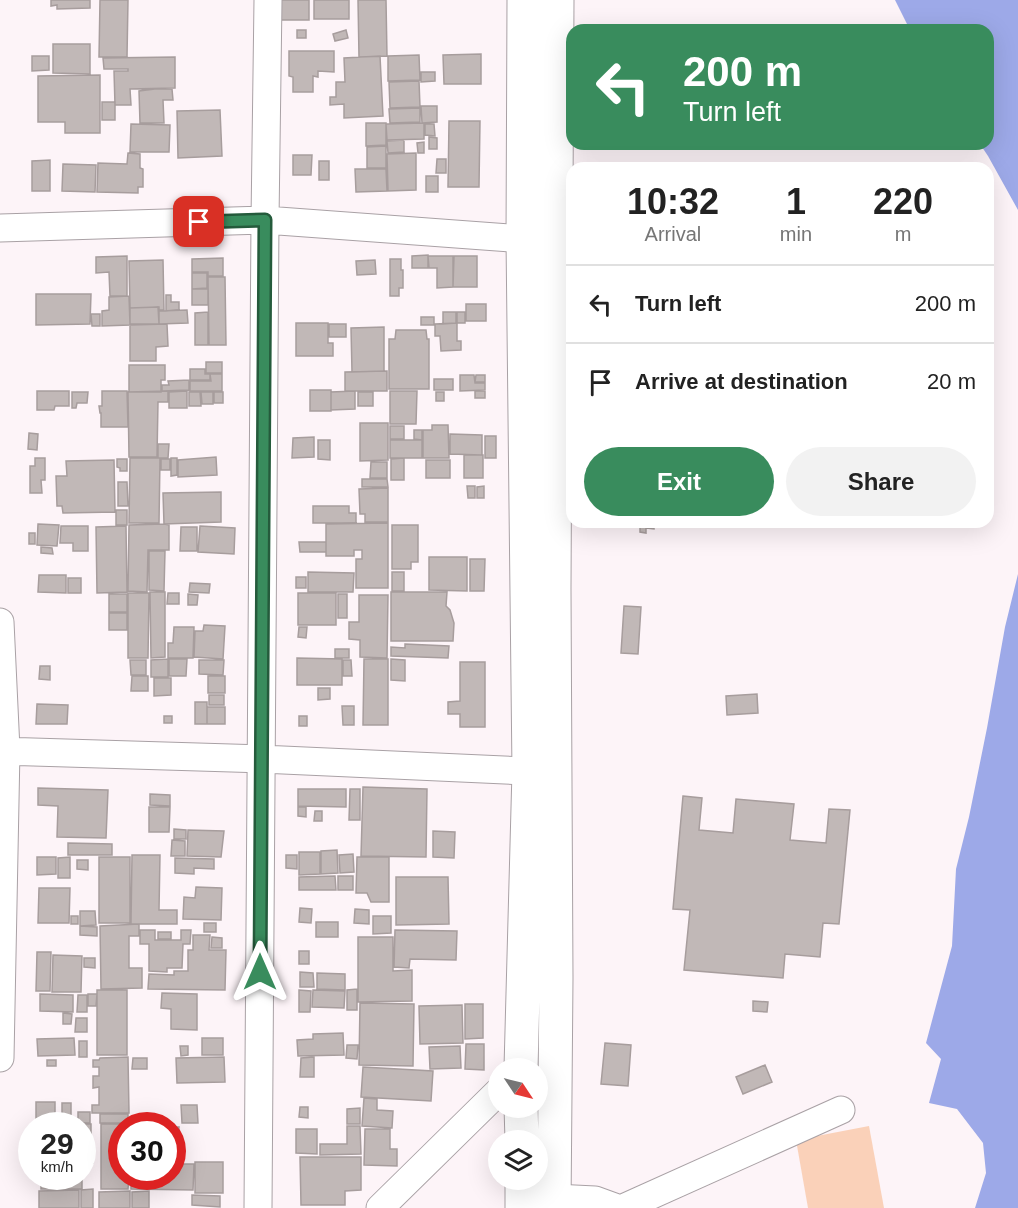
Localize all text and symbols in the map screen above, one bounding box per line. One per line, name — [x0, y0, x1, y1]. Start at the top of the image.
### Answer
icon: left — [584, 48, 662, 126]
text: 200 m — [683, 48, 802, 95]
text: Turn left — [683, 97, 781, 127]
text: 10:32 — [627, 181, 719, 222]
text: 1 — [786, 181, 806, 222]
text: 220 — [873, 181, 933, 222]
pin — [173, 196, 224, 247]
icon: arrive — [182, 205, 215, 238]
text: Arrival — [645, 223, 701, 245]
text: min — [780, 223, 812, 245]
text: m — [895, 223, 911, 245]
icon: left — [584, 288, 617, 321]
text: Turn left — [635, 291, 721, 316]
text: 200 m — [915, 291, 976, 316]
icon: arrive — [584, 366, 617, 399]
text: Arrive at destination — [635, 369, 848, 394]
text: 20 m — [927, 369, 976, 394]
button: Exit — [584, 447, 774, 516]
button: Share — [786, 447, 976, 516]
position arrow — [228, 940, 292, 1004]
north arrow — [488, 1058, 548, 1118]
map controls — [488, 1058, 548, 1190]
speed limit sign: 30 — [108, 1112, 186, 1190]
text: 29 — [40, 1127, 74, 1160]
button: layers — [488, 1130, 548, 1190]
text: km/h — [41, 1158, 73, 1175]

